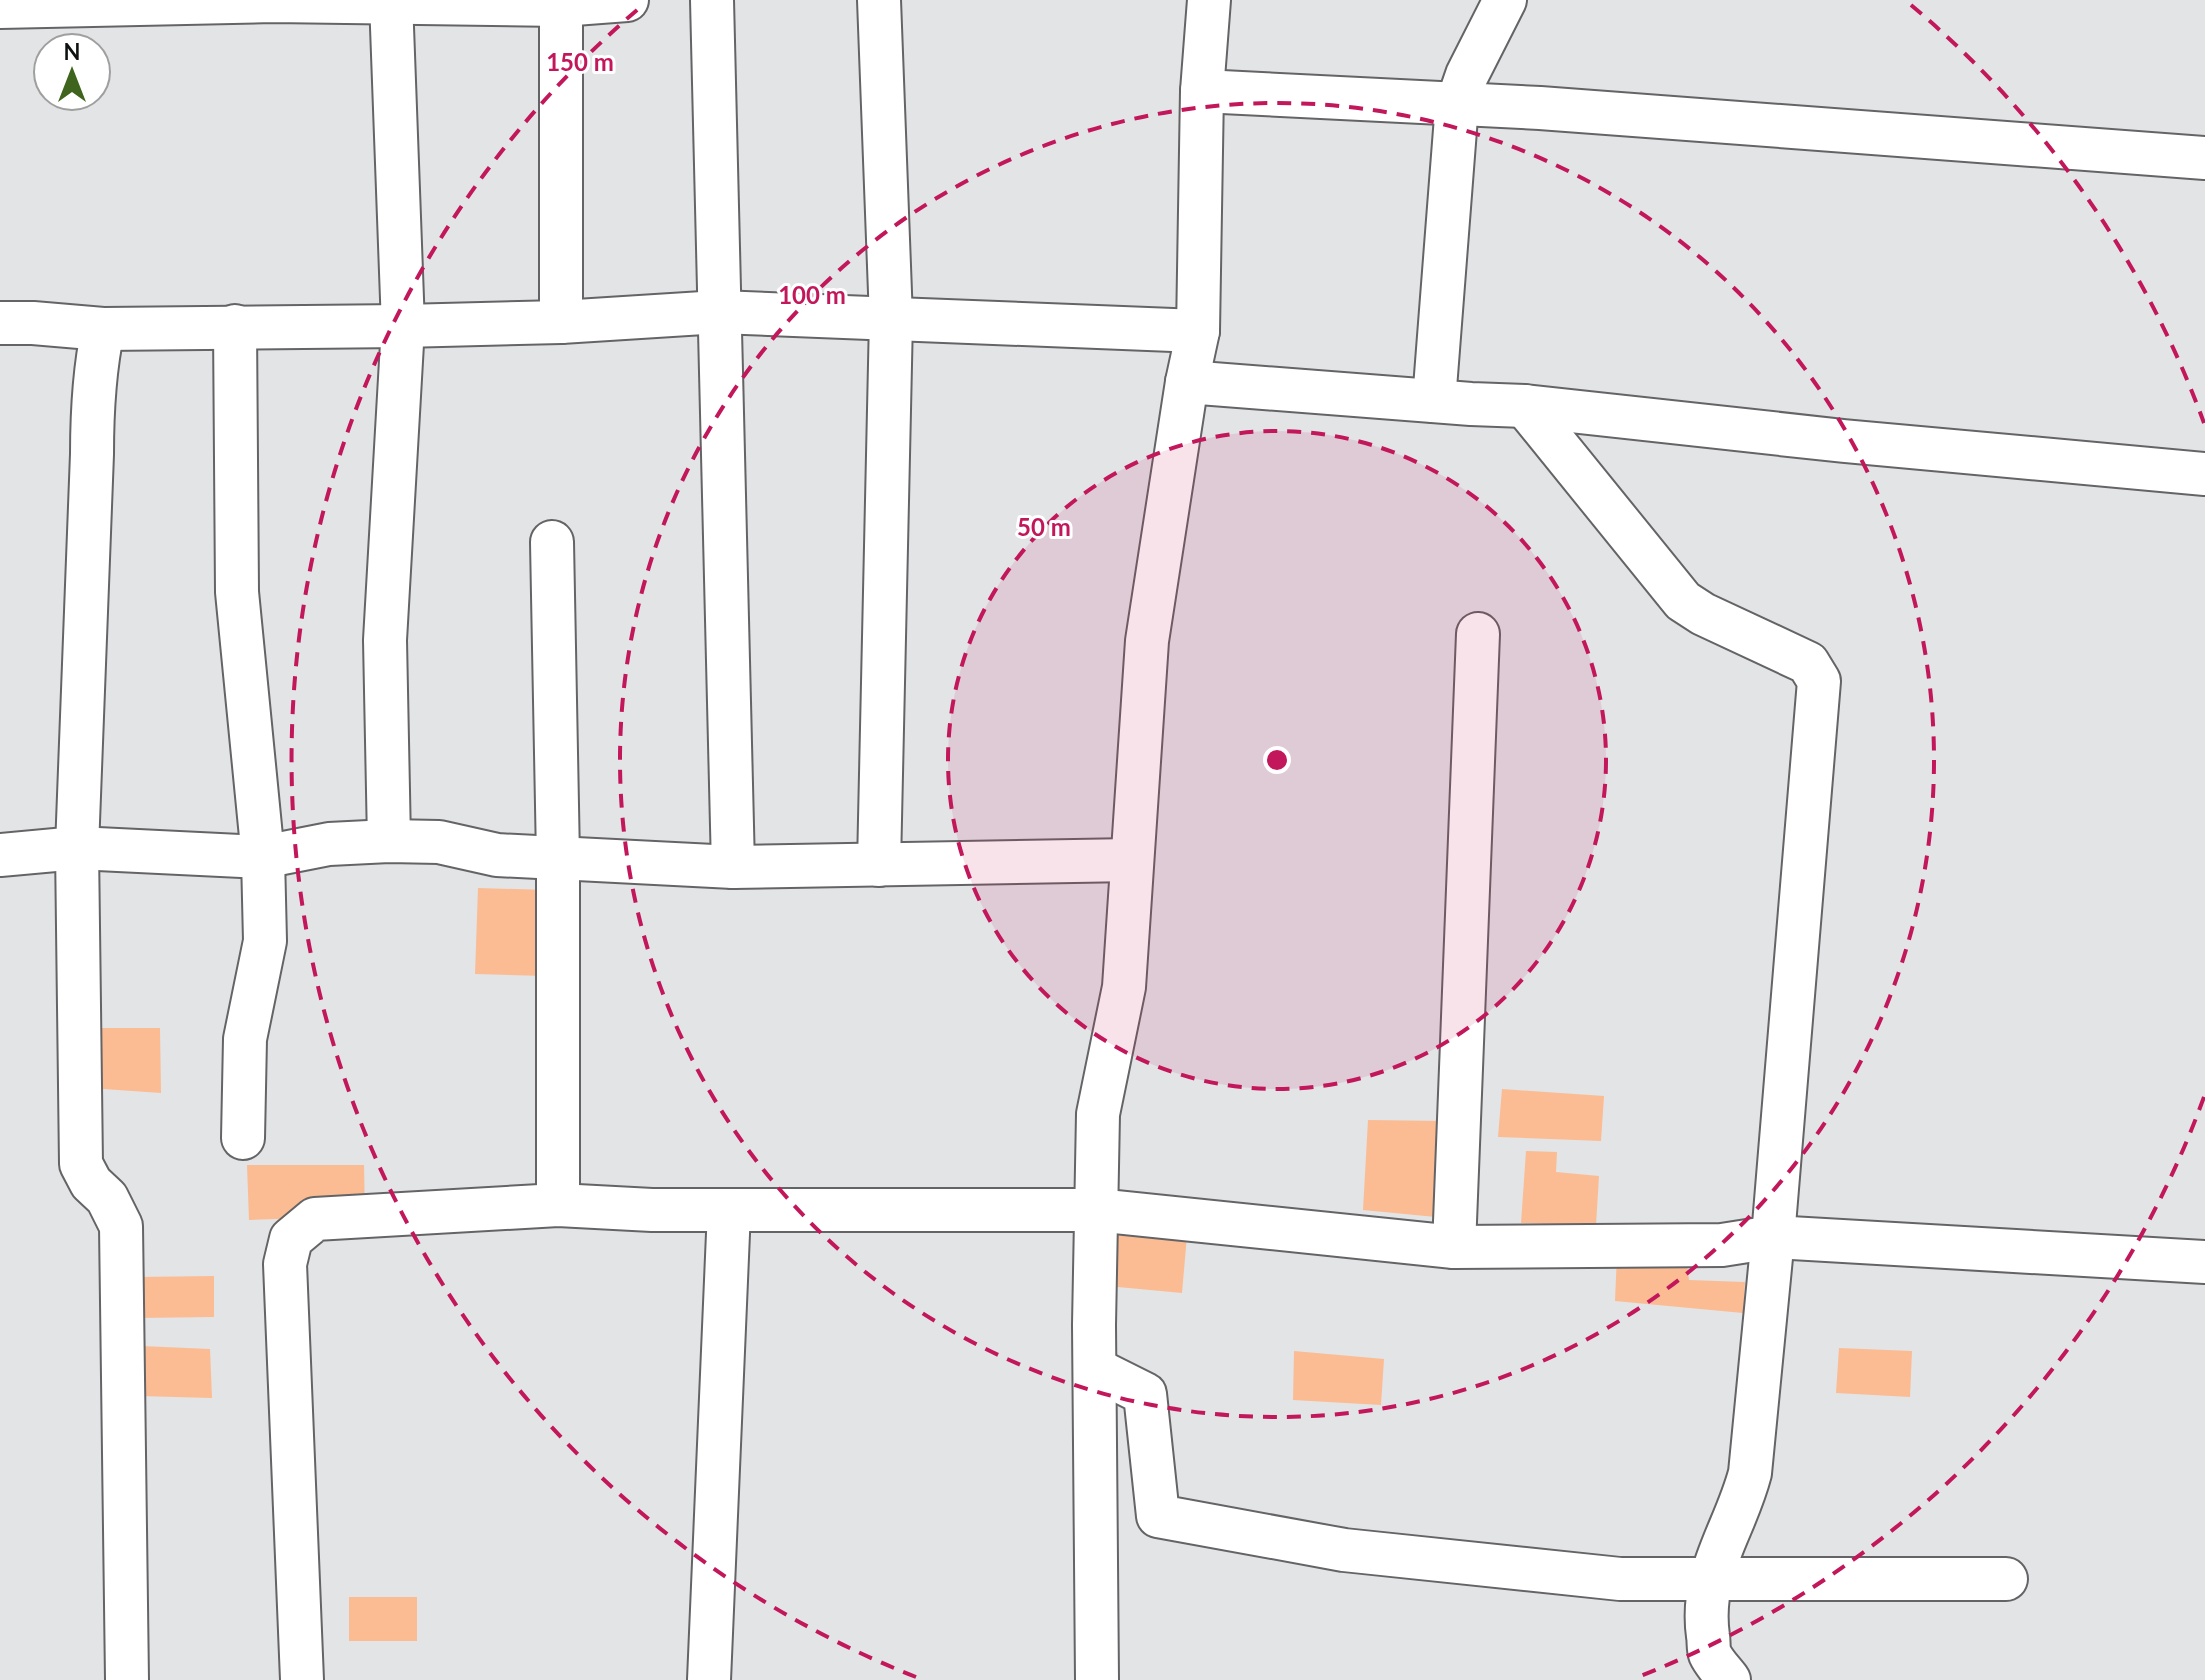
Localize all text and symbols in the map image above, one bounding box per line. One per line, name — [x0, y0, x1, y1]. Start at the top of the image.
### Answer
north arrow — [32, 32, 112, 112]
text: N — [64, 38, 80, 65]
text: 150 m — [546, 47, 614, 76]
text: 100 m — [778, 280, 846, 309]
text: 50 m — [1017, 512, 1071, 541]
centre of rings — [1263, 746, 1291, 774]

